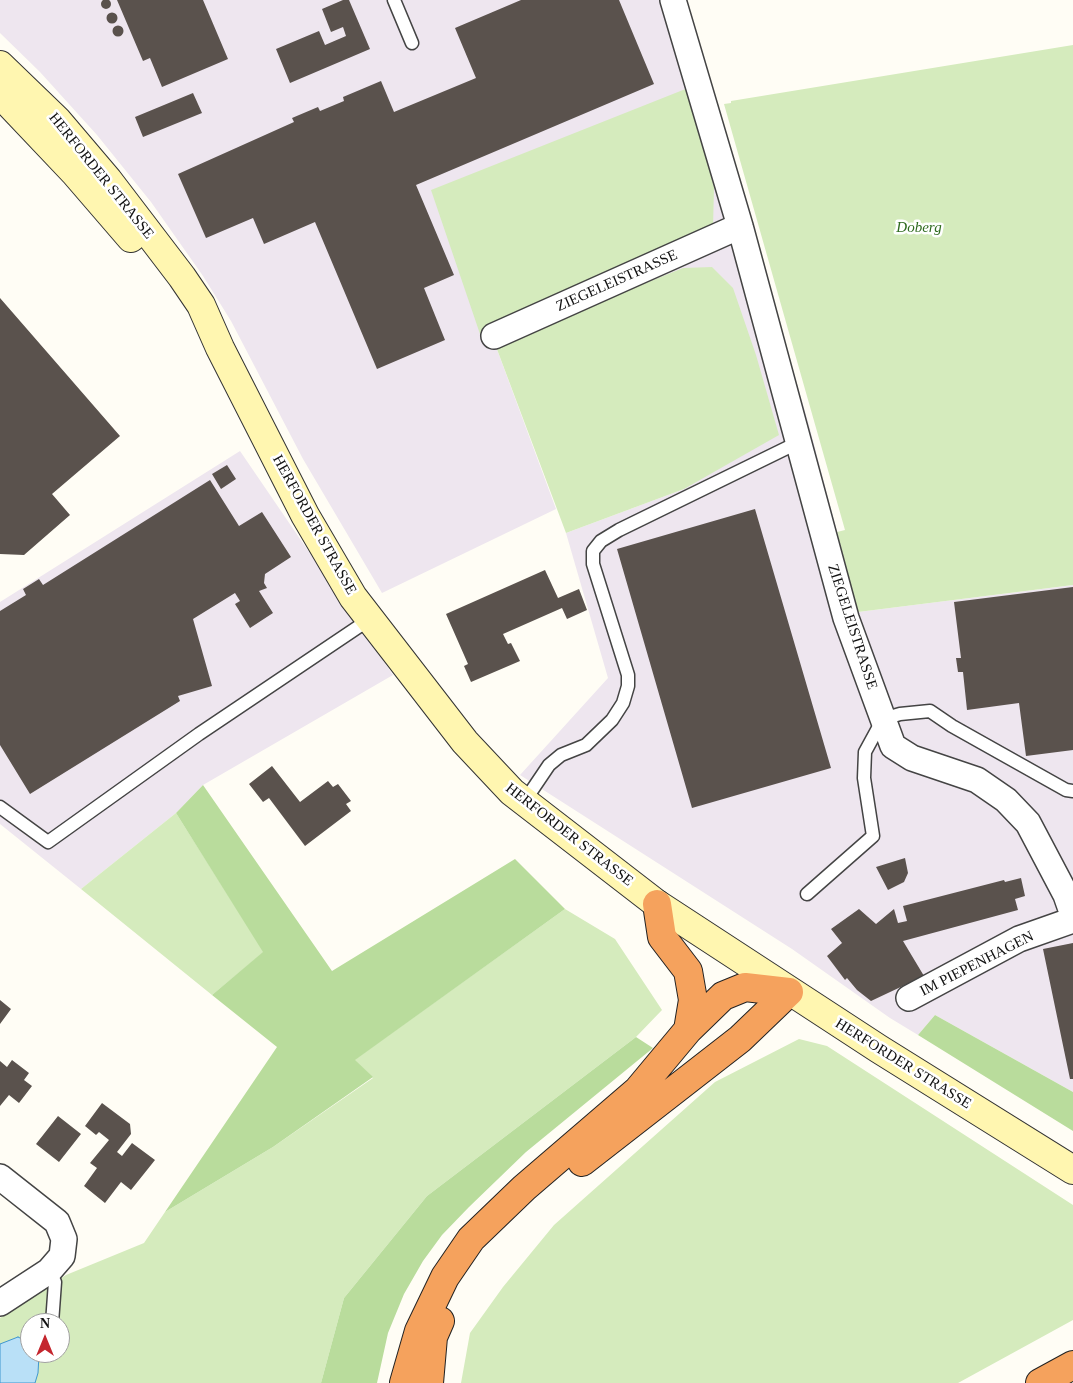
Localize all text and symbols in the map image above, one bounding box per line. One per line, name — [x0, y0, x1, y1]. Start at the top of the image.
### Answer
street label: HERFORDER STRASSE — [45, 109, 157, 243]
park label: Doberg — [896, 219, 942, 237]
street label: ZIEGELEISTRASSE — [554, 246, 680, 316]
street label: HERFORDER STRASSE — [268, 452, 360, 598]
street label: ZIEGELEISTRASSE — [823, 562, 881, 692]
street label: HERFORDER STRASSE — [502, 780, 636, 890]
street label: IM PIEPENHAGEN — [917, 928, 1037, 1000]
street label: HERFORDER STRASSE — [832, 1015, 974, 1113]
north arrow — [20, 1313, 70, 1363]
text: N — [40, 1316, 50, 1331]

